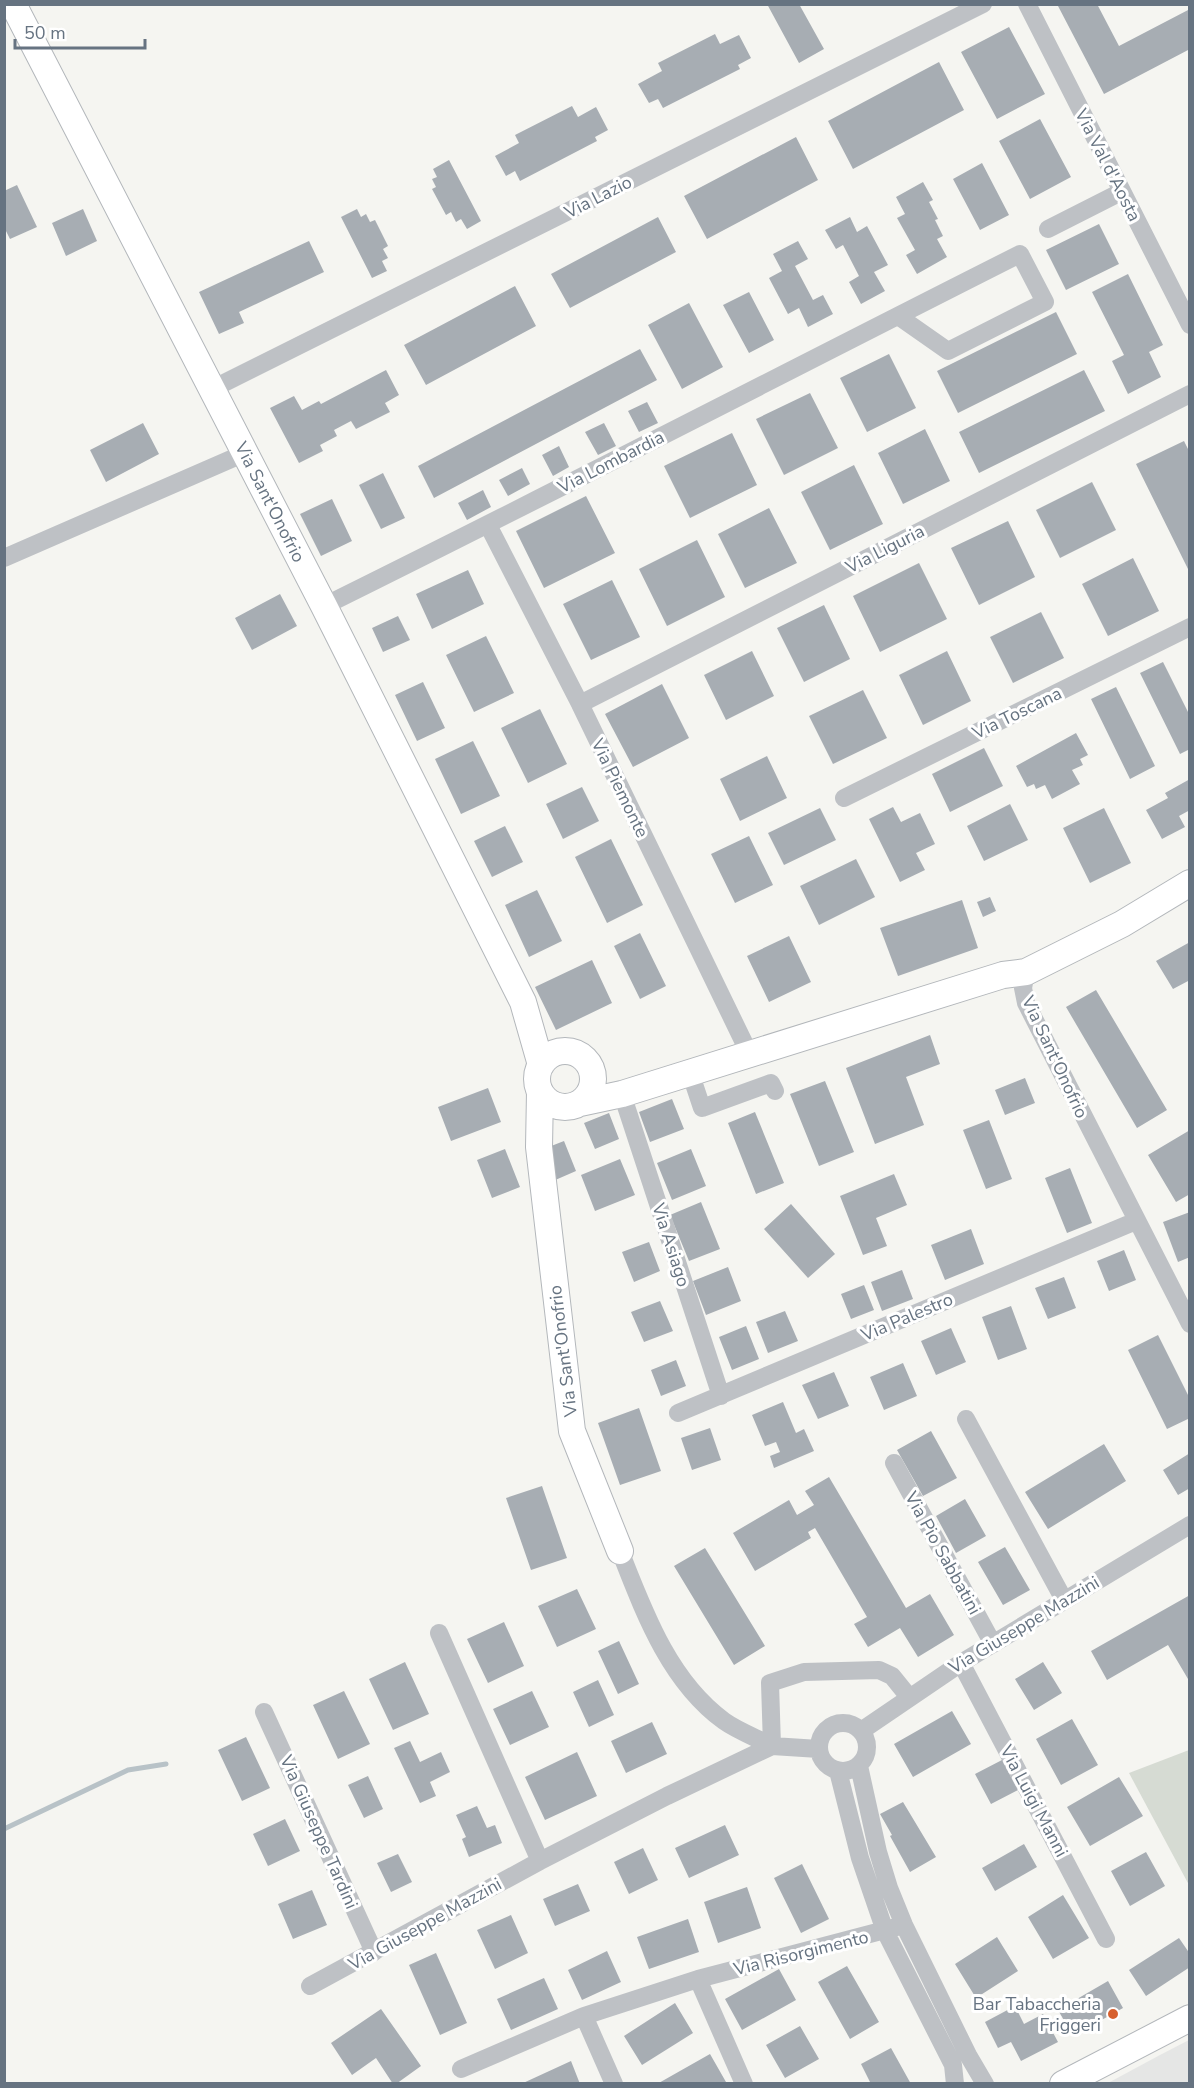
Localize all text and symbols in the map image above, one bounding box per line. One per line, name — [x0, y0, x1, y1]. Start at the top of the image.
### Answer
scale bar — [15, 12, 146, 50]
text: 50 m — [24, 21, 66, 45]
street label: Via Val d'Aosta — [1069, 104, 1147, 225]
street label: Via Lazio — [559, 170, 636, 225]
street label: Via Lombardia — [553, 425, 668, 500]
street label: Via Sant'Onofrio — [229, 437, 311, 566]
street label: Via Liguria — [841, 519, 929, 580]
street label: Via Toscana — [968, 681, 1066, 745]
street label: Via Piemonte — [585, 734, 654, 841]
street label: Via Sant'Onofrio — [1016, 991, 1094, 1122]
street label: Via Asiago — [646, 1199, 696, 1290]
street label: Via Sant'Onofrio — [543, 1284, 583, 1419]
street label: Via Palestro — [857, 1287, 956, 1347]
street label: Via Pio Sabbatini — [899, 1486, 987, 1619]
street label: Via Giuseppe Mazzini — [943, 1571, 1104, 1680]
street label: Via Luigi Manni — [994, 1740, 1074, 1861]
street label: Via Giuseppe Tardini — [274, 1750, 364, 1913]
street label: Via Giuseppe Mazzini — [343, 1872, 506, 1977]
street label: Via Risorgimento — [730, 1925, 871, 1982]
place label: Bar Tabaccheria Friggeri — [973, 1992, 1101, 2037]
marker: Bar Tabaccheria Friggeri — [1106, 2007, 1120, 2021]

